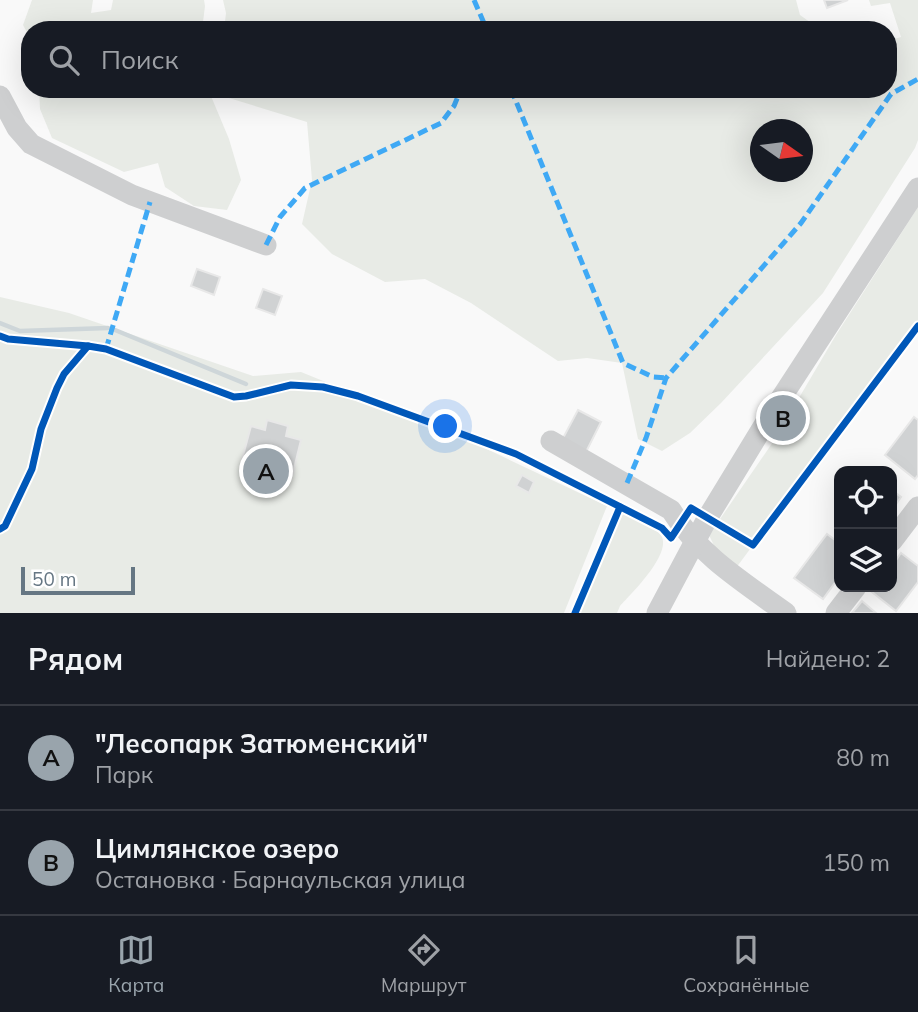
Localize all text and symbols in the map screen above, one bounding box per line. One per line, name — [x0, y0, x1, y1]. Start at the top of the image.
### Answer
search box — [21, 21, 897, 98]
icon: search — [45, 41, 83, 79]
text: Поиск — [101, 43, 179, 76]
north arrow — [750, 119, 813, 182]
pin: B — [760, 392, 806, 444]
your location — [428, 409, 462, 443]
pin: A — [243, 445, 289, 497]
map controls — [834, 466, 897, 592]
button: locate — [834, 466, 897, 529]
button: layers — [834, 529, 897, 592]
scale bar — [21, 564, 135, 596]
text: 50 m — [32, 567, 76, 591]
text: Рядом — [28, 640, 123, 678]
text: Найдено: 2 — [766, 644, 890, 673]
text: "Лесопарк Затюменский" — [95, 727, 428, 760]
text: A — [42, 743, 60, 772]
text: 80 m — [836, 743, 890, 772]
text: Парк — [95, 760, 153, 789]
text: Цимлянское озеро — [95, 832, 339, 865]
text: B — [43, 848, 59, 877]
text: 150 m — [822, 848, 890, 877]
text: Остановка · Барнаульская улица — [95, 865, 466, 894]
tab: Карта — [108, 931, 164, 997]
tab: Маршрут — [381, 931, 466, 997]
tab: Сохранённые — [683, 931, 810, 997]

